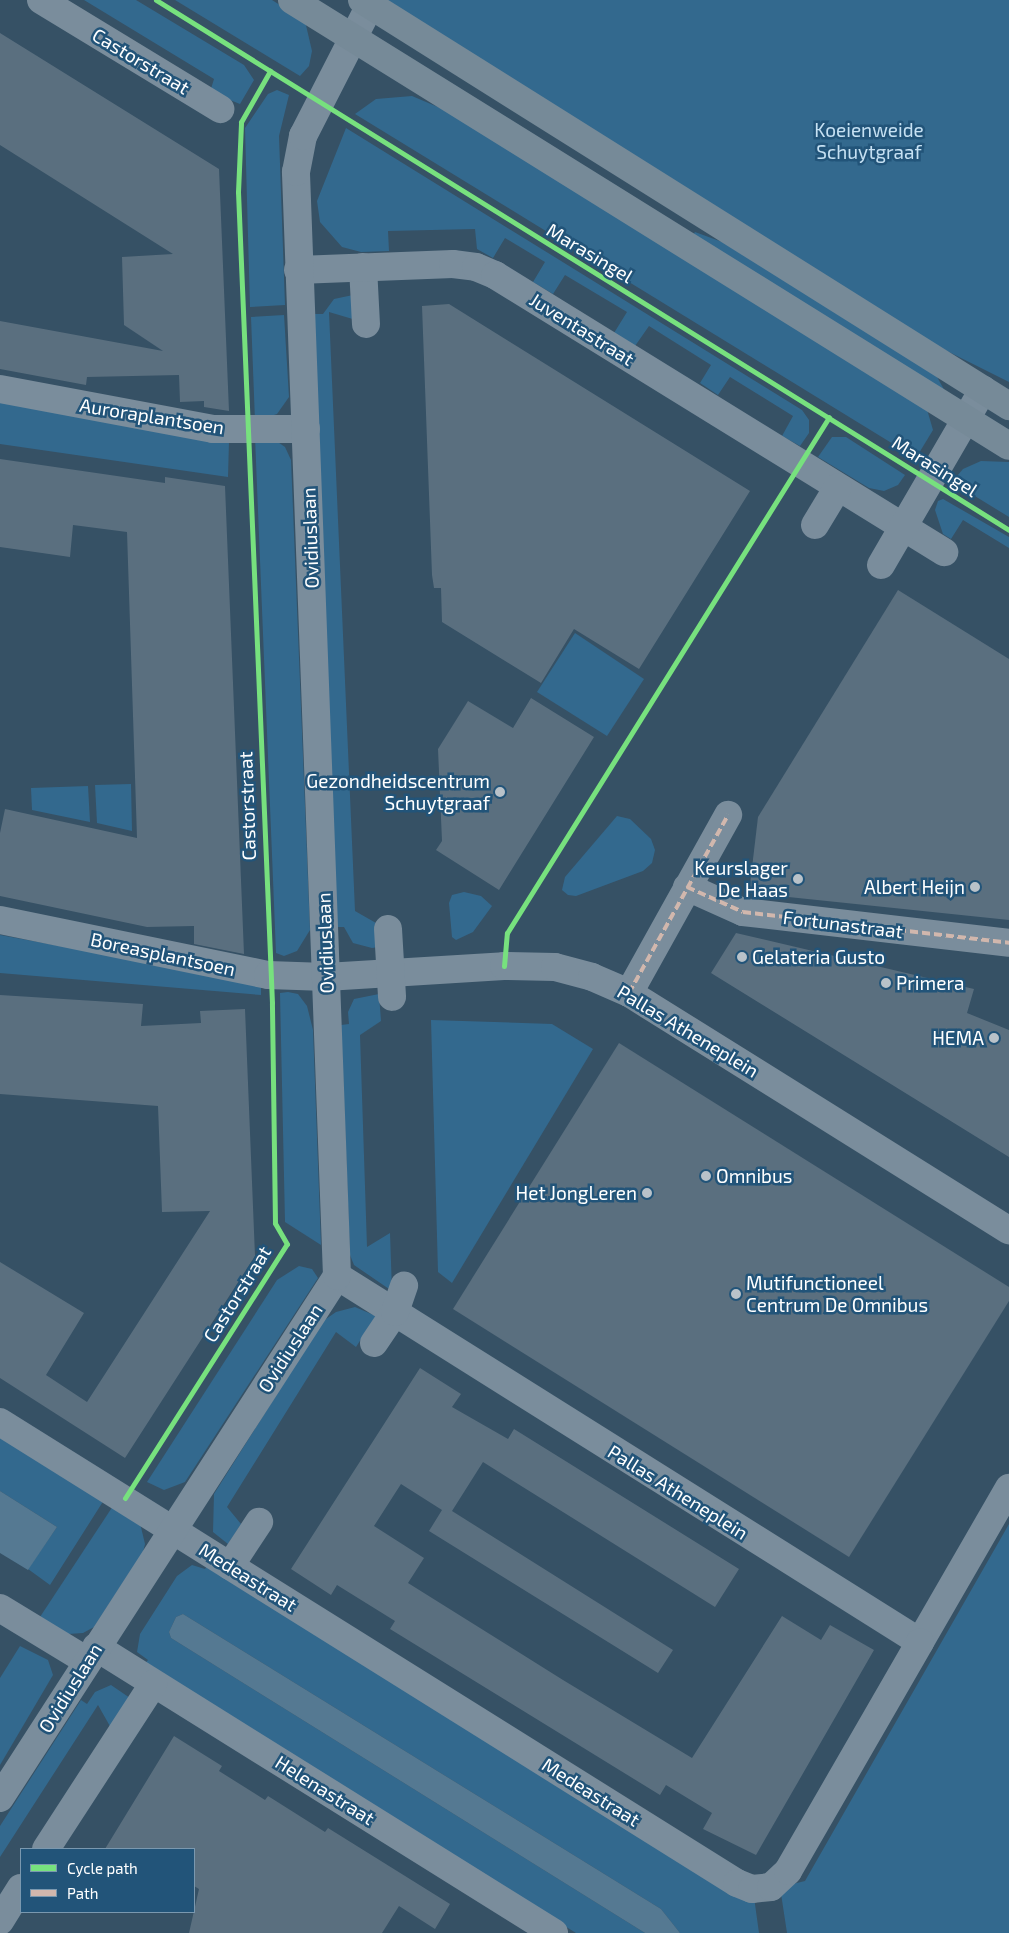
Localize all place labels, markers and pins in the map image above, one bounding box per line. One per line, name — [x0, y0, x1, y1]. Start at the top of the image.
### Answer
place label: Gezondheidscentrum Schuytgraaf — [306, 770, 490, 814]
marker: Gezondheidscentrum Schuytgraaf — [494, 786, 506, 798]
place label: Keurslager De Haas — [694, 857, 788, 901]
marker: Keurslager De Haas — [792, 873, 804, 885]
place label: Albert Heijn — [864, 876, 965, 898]
marker: Albert Heijn — [969, 881, 981, 893]
place label: Gelateria Gusto — [752, 946, 885, 968]
marker: Gelateria Gusto — [736, 951, 748, 963]
place label: Primera — [896, 972, 964, 994]
marker: Primera — [880, 977, 892, 989]
place label: HEMA — [932, 1027, 984, 1049]
marker: HEMA — [988, 1032, 1000, 1044]
place label: Omnibus — [716, 1165, 792, 1187]
marker: Omnibus — [700, 1170, 712, 1182]
place label: Het JongLeren — [515, 1182, 637, 1204]
marker: Het JongLeren — [641, 1187, 653, 1199]
place label: Mutifunctioneel Centrum De Omnibus — [746, 1272, 928, 1316]
marker: Mutifunctioneel Centrum De Omnibus — [730, 1288, 742, 1300]

